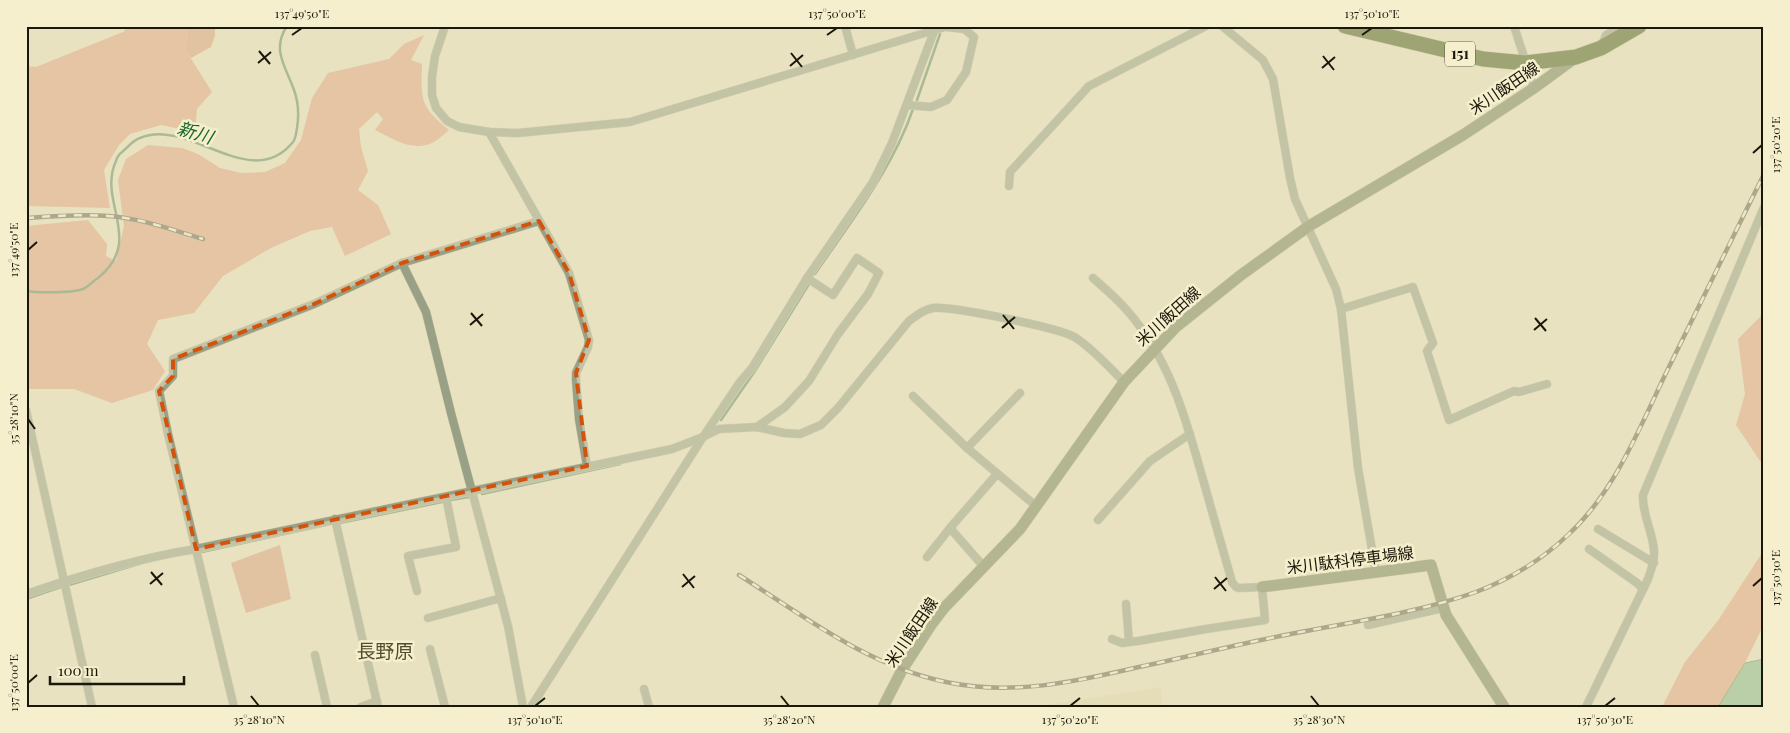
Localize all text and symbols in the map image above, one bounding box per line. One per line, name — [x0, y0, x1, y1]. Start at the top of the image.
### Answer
text: 137°49'50"E — [275, 5, 329, 21]
text: 137°50'00"E — [808, 5, 866, 21]
text: 137°50'10"E — [1344, 5, 1400, 21]
road number: 151 — [1445, 42, 1475, 66]
street label: 米川飯田線 — [1465, 57, 1543, 119]
water label: 新川 — [175, 115, 218, 149]
text: 137°50'20"E — [1767, 117, 1783, 173]
text: 137°49'50"E — [5, 223, 21, 277]
street label: 米川飯田線 — [1131, 281, 1204, 350]
text: 35°28'10"N — [5, 393, 21, 445]
street label: 米川駄科停車場線 — [1285, 541, 1415, 578]
text: 137°50'30"E — [1767, 550, 1783, 606]
street label: 米川飯田線 — [880, 593, 942, 671]
district label: 長野原 — [356, 637, 414, 663]
scale bar — [50, 653, 184, 685]
text: 137°50'00"E — [5, 654, 21, 712]
text: 100 m — [58, 660, 99, 680]
text: 35°28'10"N — [233, 711, 285, 727]
text: 137°50'10"E — [507, 711, 563, 727]
text: 35°28'20"N — [762, 711, 816, 727]
text: 137°50'20"E — [1042, 711, 1098, 727]
text: 35°28'30"N — [1293, 711, 1346, 727]
text: 137°50'30"E — [1577, 711, 1633, 727]

